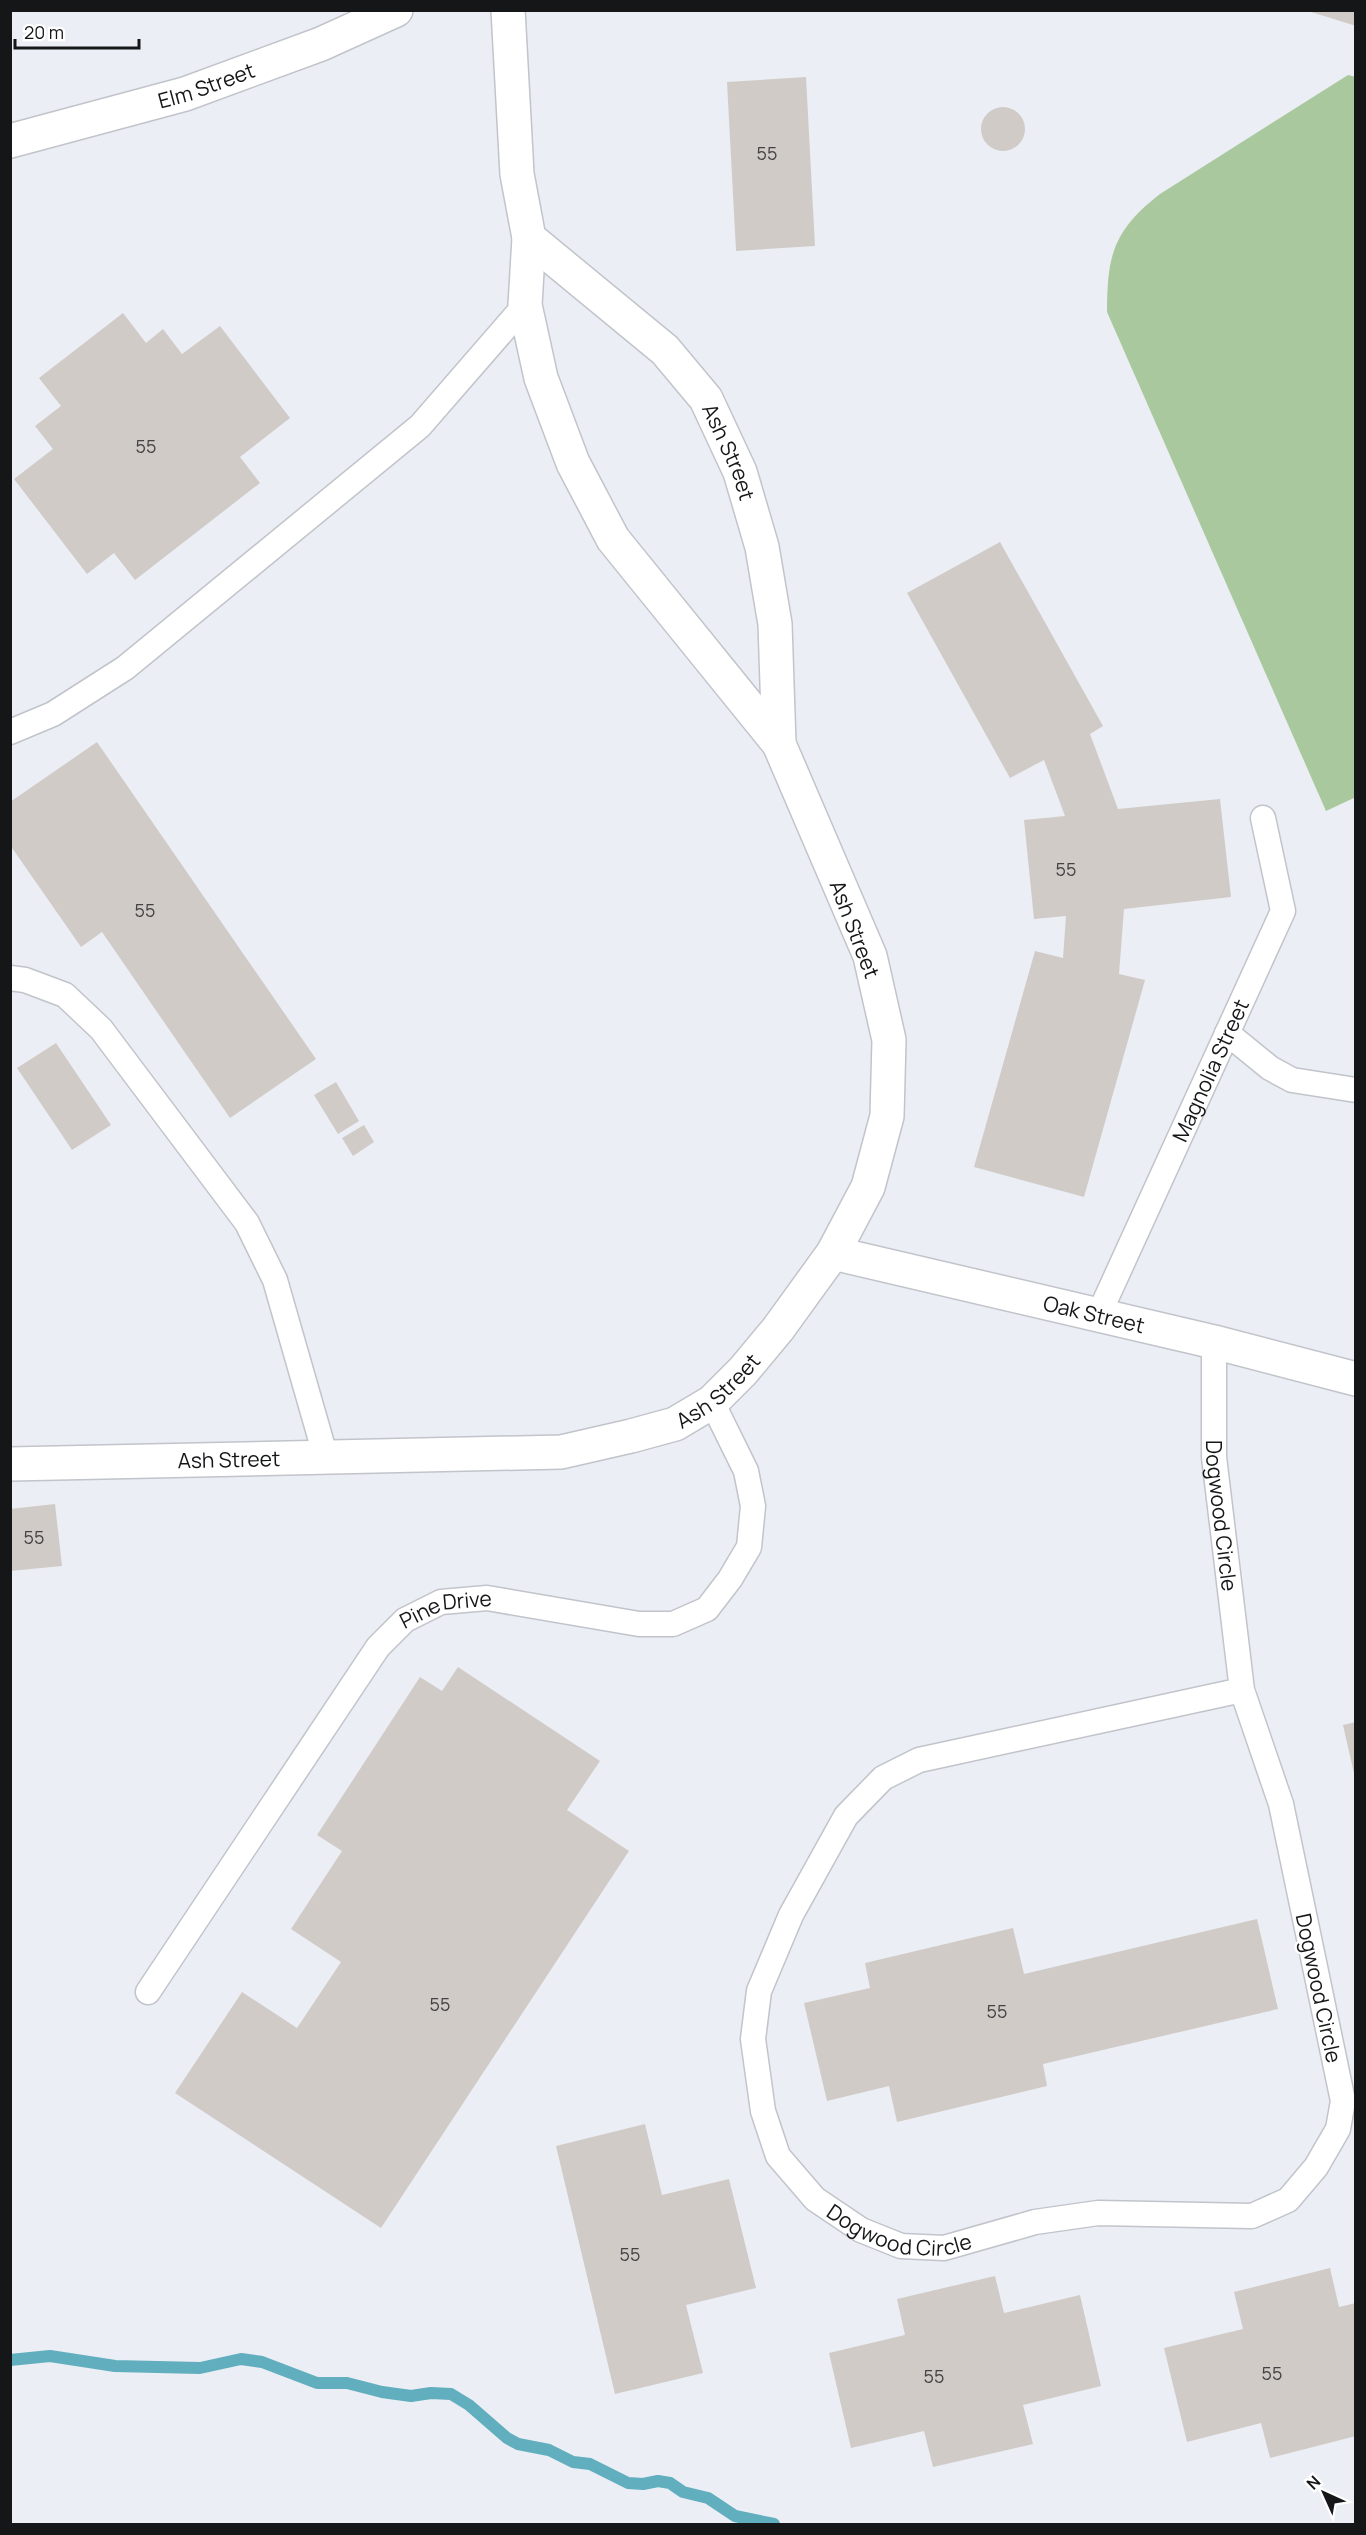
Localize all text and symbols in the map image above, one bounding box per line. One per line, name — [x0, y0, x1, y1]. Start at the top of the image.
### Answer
scale bar — [15, 12, 140, 50]
text: 20 m — [24, 20, 64, 44]
street label: Elm Street — [155, 56, 258, 115]
house number: 55 — [757, 141, 777, 165]
street label: Ash Street — [696, 399, 762, 504]
house number: 55 — [136, 434, 156, 458]
house number: 55 — [1056, 857, 1076, 881]
street label: Ash Street — [824, 876, 886, 982]
house number: 55 — [135, 898, 155, 922]
street label: Magnolia Street — [1166, 994, 1255, 1146]
street label: Oak Street — [1041, 1289, 1147, 1339]
street label: Ash Street — [670, 1347, 766, 1434]
street label: Dogwood Circle — [1200, 1440, 1244, 1593]
street label: Ash Street — [177, 1444, 281, 1474]
house number: 55 — [24, 1525, 44, 1549]
street label: Pine Drive — [395, 1584, 493, 1635]
street label: Dogwood Circle — [1290, 1911, 1348, 2065]
house number: 55 — [430, 1992, 450, 2016]
house number: 55 — [987, 1999, 1007, 2023]
street label: Dogwood Circle — [822, 2197, 975, 2262]
house number: 55 — [620, 2242, 640, 2266]
house number: 55 — [1262, 2361, 1282, 2385]
house number: 55 — [924, 2364, 944, 2388]
north arrow — [1294, 2463, 1354, 2523]
text: N — [1302, 2471, 1325, 2494]

